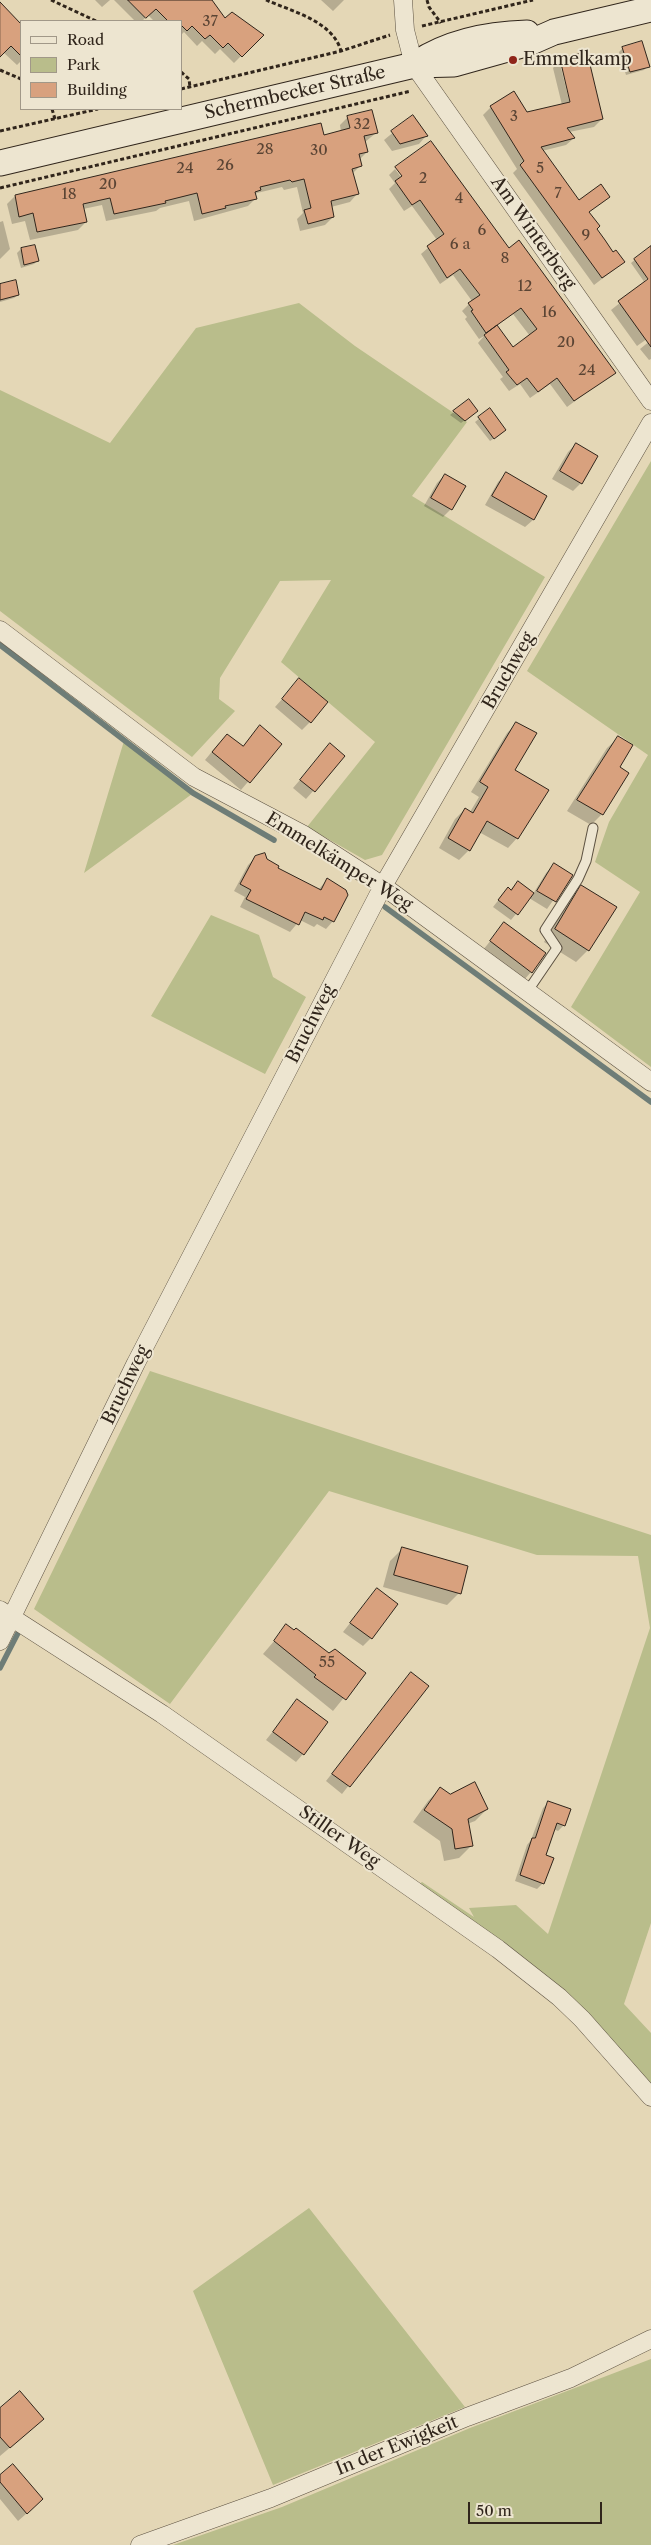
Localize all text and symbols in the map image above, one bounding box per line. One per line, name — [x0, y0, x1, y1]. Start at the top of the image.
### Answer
house number: 37 — [202, 13, 218, 31]
legend — [20, 20, 182, 110]
text: Road — [67, 30, 104, 49]
place label: Emmelkamp — [523, 49, 632, 71]
marker: Emmelkamp — [507, 54, 519, 66]
text: Park — [67, 55, 100, 74]
street label: Schermbecker Straße — [202, 62, 388, 124]
text: Building — [67, 80, 127, 99]
house number: 3 — [510, 108, 518, 126]
house number: 32 — [354, 116, 370, 134]
house number: 28 — [256, 141, 274, 159]
house number: 30 — [310, 142, 328, 160]
house number: 26 — [216, 157, 234, 175]
house number: 24 — [176, 160, 194, 178]
house number: 5 — [536, 160, 544, 178]
house number: 2 — [419, 170, 427, 188]
street label: Am Winterberg — [486, 172, 580, 294]
house number: 20 — [99, 176, 117, 194]
house number: 7 — [554, 185, 562, 203]
house number: 18 — [61, 186, 77, 204]
house number: 4 — [455, 190, 463, 208]
house number: 6 — [478, 222, 486, 240]
house number: 9 — [582, 227, 590, 245]
house number: 6 a — [450, 236, 470, 254]
house number: 8 — [501, 250, 509, 268]
house number: 12 — [518, 278, 532, 296]
house number: 16 — [541, 304, 557, 322]
house number: 20 — [557, 334, 575, 352]
house number: 24 — [578, 362, 596, 380]
street label: Bruchweg — [478, 629, 540, 713]
street label: Emmelkämper Weg — [262, 808, 416, 916]
street label: Bruchweg — [282, 981, 340, 1067]
street label: Bruchweg — [98, 1342, 154, 1428]
house number: 55 — [319, 1654, 335, 1672]
street label: Stiller Weg — [294, 1801, 384, 1873]
street label: In der Ewigkeit — [333, 2412, 461, 2480]
scale bar — [471, 2492, 605, 2524]
text: 50 m — [476, 2501, 512, 2520]

